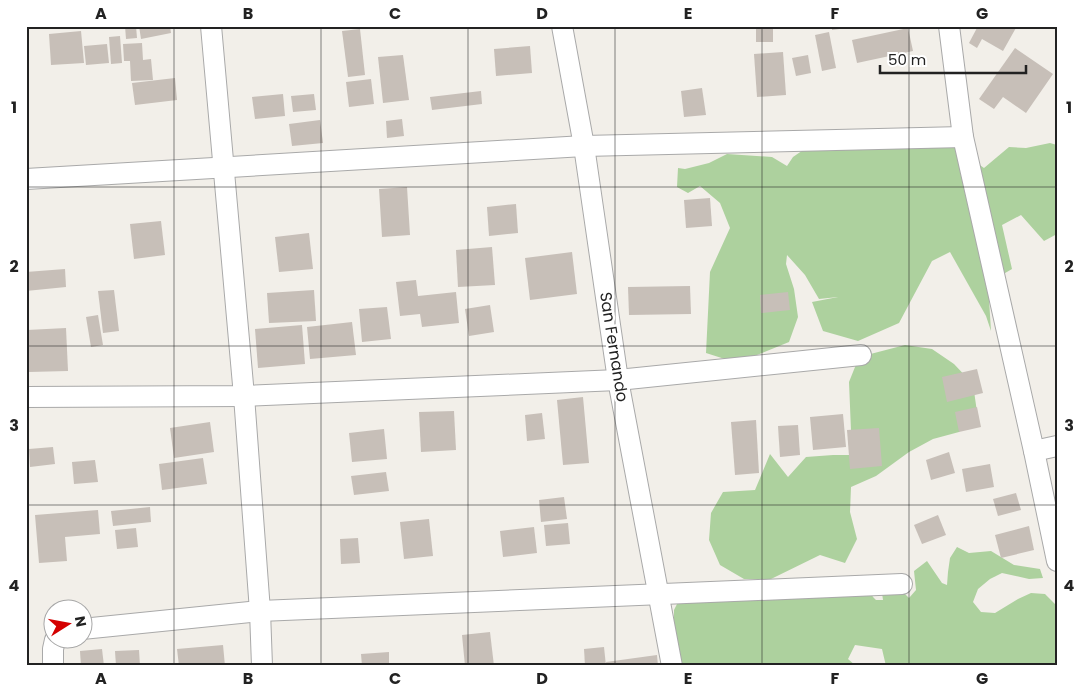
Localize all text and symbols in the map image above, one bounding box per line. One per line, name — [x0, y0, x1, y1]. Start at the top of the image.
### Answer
text: A — [95, 2, 107, 25]
text: B — [243, 2, 253, 25]
text: C — [389, 2, 401, 25]
text: D — [536, 2, 548, 25]
text: E — [684, 2, 692, 25]
text: F — [831, 2, 840, 25]
text: G — [976, 2, 988, 25]
scale bar — [880, 42, 1027, 74]
text: 50 m — [888, 49, 926, 70]
text: 1 — [11, 96, 17, 119]
text: 1 — [1066, 96, 1072, 119]
text: 2 — [9, 255, 19, 278]
text: 2 — [1064, 255, 1074, 278]
street label: San Fernando — [594, 290, 634, 404]
text: 3 — [9, 414, 19, 437]
text: 3 — [1064, 414, 1074, 437]
text: 4 — [9, 574, 20, 597]
text: 4 — [1064, 574, 1075, 597]
north arrow — [42, 600, 92, 650]
text: N — [70, 614, 92, 629]
text: A — [95, 667, 107, 690]
text: B — [243, 667, 253, 690]
text: C — [389, 667, 401, 690]
text: D — [536, 667, 548, 690]
text: E — [684, 667, 692, 690]
text: F — [831, 667, 840, 690]
text: G — [976, 667, 988, 690]

